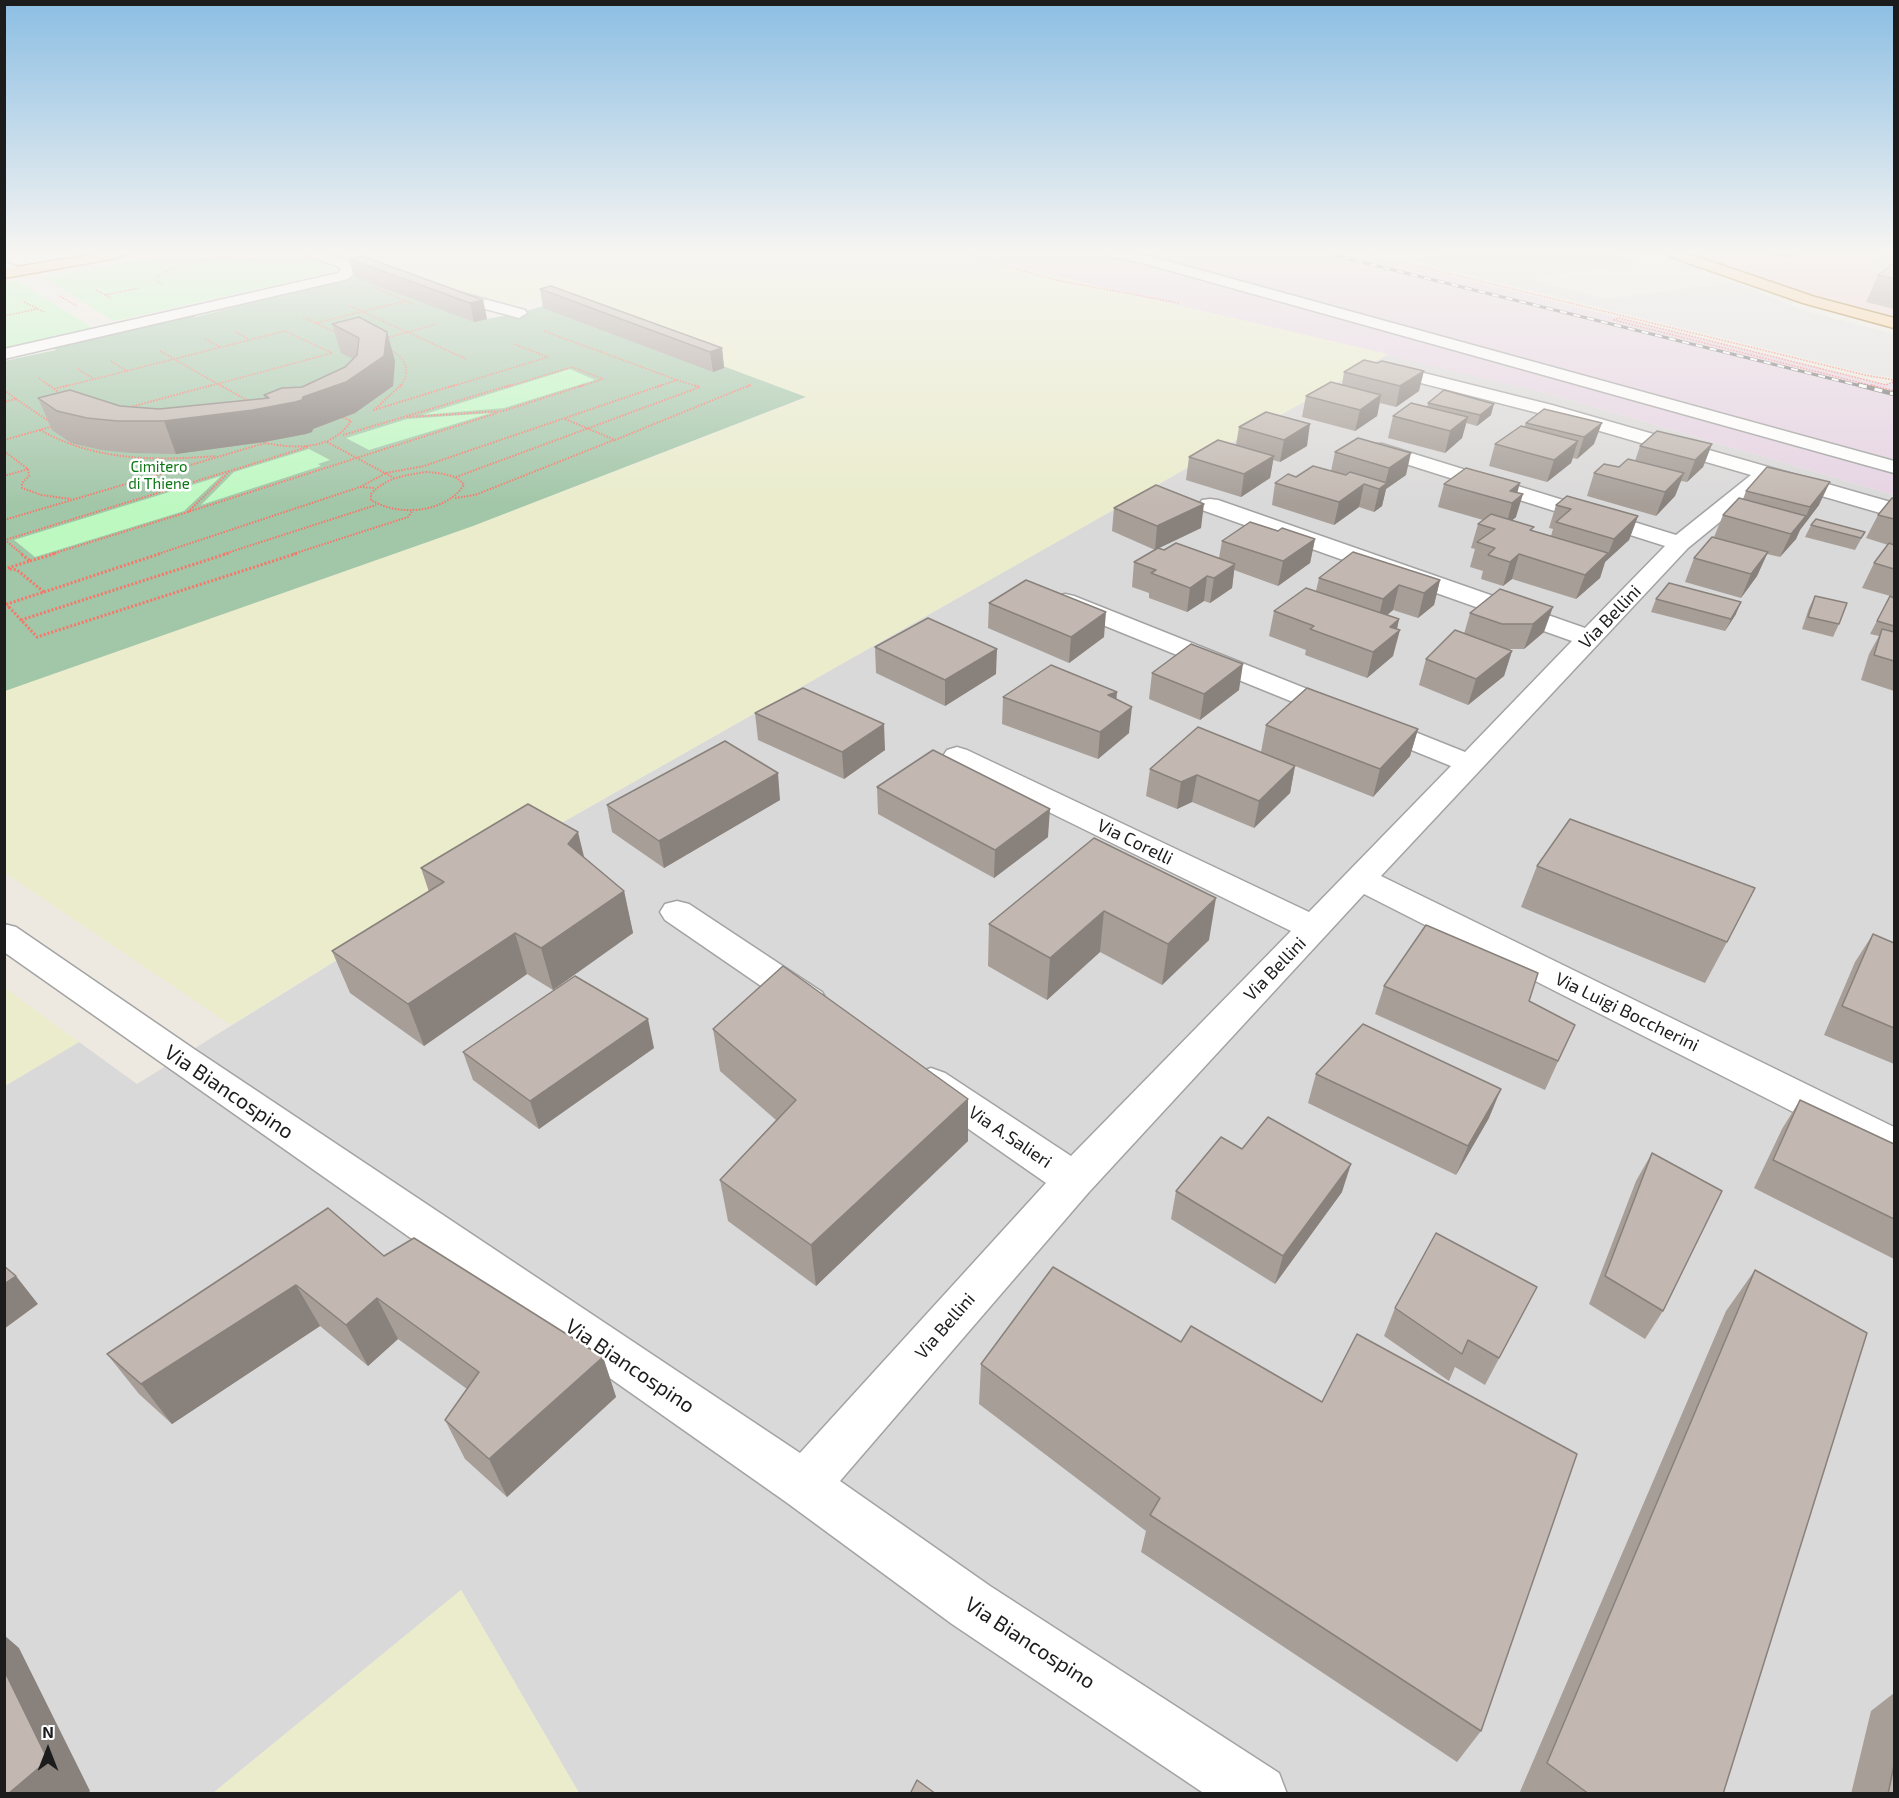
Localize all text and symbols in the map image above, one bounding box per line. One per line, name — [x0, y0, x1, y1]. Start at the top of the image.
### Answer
park label: Cimitero di Thiene — [128, 458, 190, 493]
street label: Via Bellini — [1574, 581, 1646, 653]
street label: Via Corelli — [1094, 814, 1176, 870]
street label: Via Bellini — [1239, 933, 1311, 1005]
street label: Via Luigi Boccherini — [1552, 968, 1702, 1056]
street label: Via Biancospino — [160, 1040, 298, 1144]
street label: Via A.Salieri — [964, 1101, 1056, 1173]
street label: Via Bellini — [911, 1289, 979, 1363]
street label: Via Biancospino — [561, 1314, 699, 1418]
street label: Via Biancospino — [960, 1591, 1100, 1695]
north arrow — [18, 1720, 78, 1780]
text: N — [42, 1722, 54, 1741]

